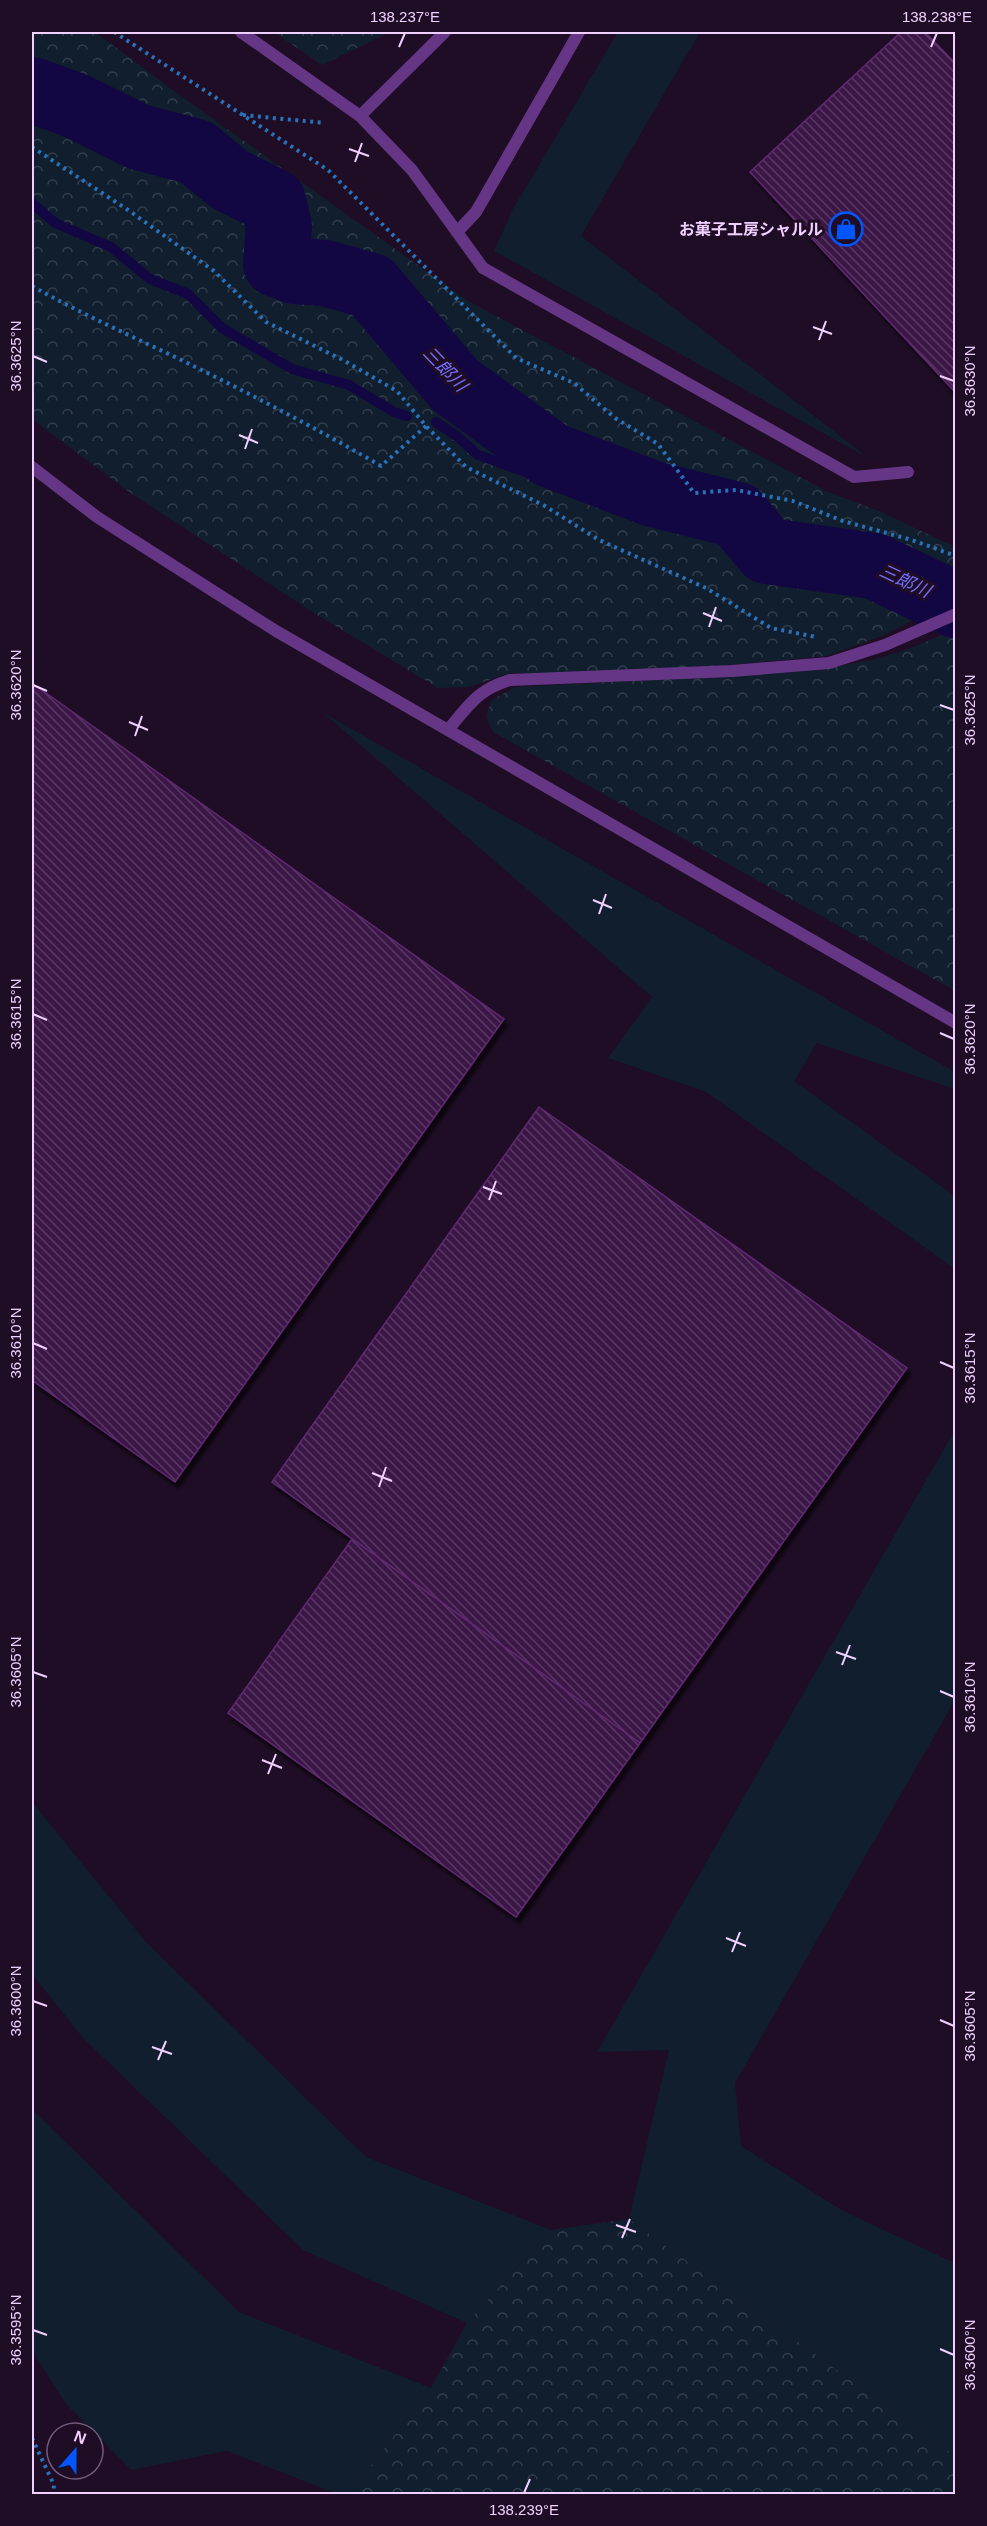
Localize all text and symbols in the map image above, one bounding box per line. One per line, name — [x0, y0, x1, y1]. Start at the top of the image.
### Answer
text: 138.237°E — [370, 8, 440, 25]
text: 138.238°E — [902, 8, 972, 25]
shop icon: お菓子工房シャルル — [828, 211, 864, 247]
place label: お菓子工房シャルル — [679, 221, 823, 238]
text: 36.3625°N — [7, 320, 24, 392]
water label: 三郎川 — [419, 343, 472, 397]
text: 36.3630°N — [961, 345, 978, 417]
water label: 三郎川 — [876, 561, 936, 602]
text: 36.3620°N — [7, 649, 24, 721]
text: 36.3625°N — [961, 674, 978, 746]
text: 36.3615°N — [7, 978, 24, 1050]
text: 36.3620°N — [961, 1003, 978, 1075]
text: 36.3610°N — [7, 1307, 24, 1379]
text: 36.3615°N — [961, 1332, 978, 1404]
text: 36.3605°N — [7, 1636, 24, 1708]
text: 36.3610°N — [961, 1661, 978, 1733]
text: 36.3600°N — [7, 1965, 24, 2037]
text: 36.3605°N — [961, 1990, 978, 2062]
text: 36.3595°N — [7, 2294, 24, 2366]
text: 36.3600°N — [961, 2319, 978, 2391]
north arrow — [45, 2421, 105, 2481]
text: N — [72, 2427, 89, 2447]
text: 138.239°E — [489, 2501, 559, 2518]

